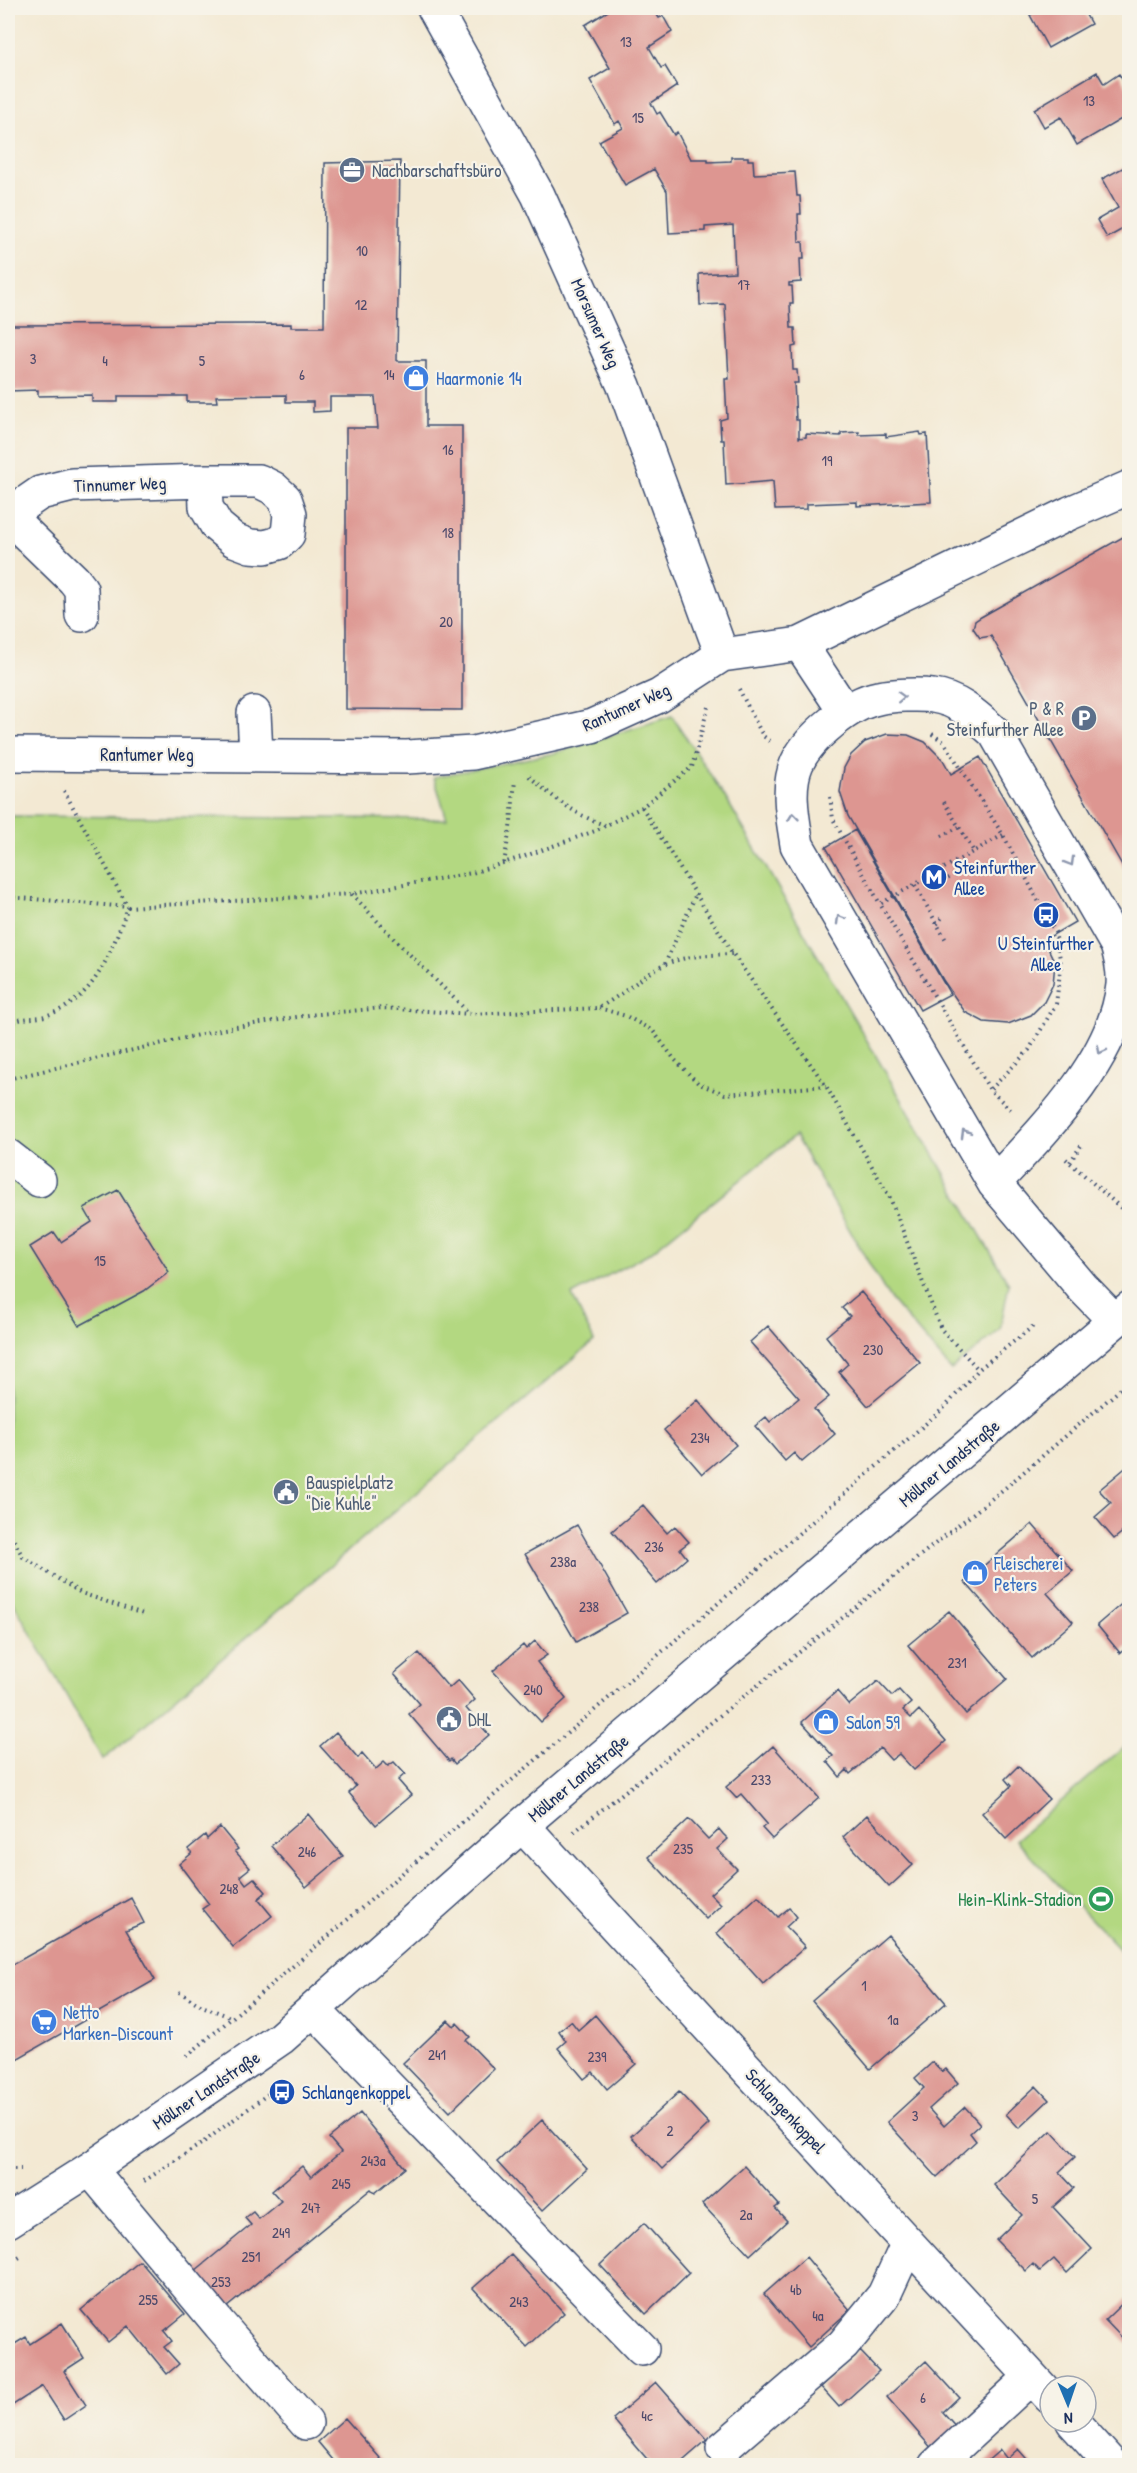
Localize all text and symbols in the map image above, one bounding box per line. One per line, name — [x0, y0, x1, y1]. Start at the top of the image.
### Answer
house number: 13 — [620, 31, 632, 52]
house number: 13 — [1083, 90, 1095, 111]
house number: 15 — [632, 107, 645, 128]
office icon: Nachbarschaftsbüro — [337, 155, 367, 185]
place label: Nachbarschaftsbüro — [372, 158, 502, 183]
house number: 10 — [356, 240, 368, 261]
street label: Morsumer Weg — [565, 274, 627, 372]
house number: 17 — [738, 274, 750, 295]
house number: 12 — [355, 294, 367, 315]
house number: 3 — [30, 348, 37, 369]
house number: 4 — [102, 350, 108, 371]
house number: 5 — [199, 350, 206, 371]
shop icon: Haarmonie 14 — [401, 363, 431, 393]
house number: 6 — [299, 364, 305, 385]
house number: 14 — [383, 364, 395, 385]
place label: Haarmonie 14 — [436, 366, 522, 391]
house number: 16 — [442, 439, 454, 460]
house number: 19 — [822, 450, 833, 471]
street label: Tinnumer Weg — [73, 470, 167, 498]
house number: 18 — [442, 522, 454, 543]
house number: 20 — [439, 611, 453, 632]
street label: Rantumer Weg — [578, 677, 674, 737]
one-way arrow — [896, 691, 905, 703]
place label: P & R Steinfurther Allee — [947, 696, 1064, 742]
parking icon: P & R Steinfurther Allee — [1069, 703, 1099, 733]
street label: Rantumer Weg — [100, 742, 194, 767]
one-way arrow — [787, 813, 800, 822]
place label: Steinfurther Allee — [954, 855, 1036, 901]
one-way arrow — [1063, 856, 1074, 866]
metro station icon: Steinfurther Allee — [919, 862, 949, 892]
bus stop icon: U Steinfurther Allee — [1031, 900, 1061, 930]
one-way arrow — [836, 915, 847, 925]
place label: U Steinfurther Allee — [998, 931, 1094, 977]
one-way arrow — [1097, 1044, 1108, 1054]
one-way arrow — [961, 1129, 972, 1139]
house number: 15 — [94, 1250, 107, 1271]
house number: 230 — [863, 1339, 884, 1360]
street label: Möllner Landstraße — [893, 1413, 1005, 1513]
house number: 234 — [690, 1427, 710, 1448]
place label: Bauspielplatz "Die Kuhle" — [306, 1470, 394, 1516]
public building icon: Bauspielplatz "Die Kuhle" — [271, 1477, 301, 1507]
house number: 236 — [644, 1536, 664, 1557]
house number: 238a — [550, 1551, 576, 1572]
place label: Fleischerei Peters — [993, 1551, 1064, 1597]
shop icon: Fleischerei Peters — [960, 1558, 990, 1588]
house number: 238 — [579, 1596, 599, 1617]
house number: 231 — [947, 1652, 967, 1673]
house number: 240 — [523, 1679, 543, 1700]
public building icon: DHL — [434, 1704, 464, 1734]
place label: DHL — [468, 1707, 492, 1732]
shop icon: Salon 59 — [811, 1707, 841, 1737]
place label: Salon 59 — [846, 1710, 900, 1735]
street label: Möllner Landstraße — [522, 1728, 634, 1828]
house number: 233 — [751, 1769, 772, 1790]
house number: 235 — [673, 1838, 694, 1859]
house number: 246 — [298, 1841, 316, 1862]
house number: 248 — [219, 1878, 239, 1899]
sports icon: Hein-Klink-Stadion — [1086, 1884, 1116, 1914]
place label: Hein-Klink-Stadion — [958, 1887, 1082, 1912]
house number: 1 — [861, 1975, 867, 1996]
place label: Netto Marken-Discount — [63, 2000, 174, 2046]
supermarket icon: Netto Marken-Discount — [29, 2007, 59, 2037]
house number: 1a — [887, 2009, 899, 2030]
house number: 241 — [428, 2044, 446, 2065]
street label: Möllner Landstraße — [147, 2045, 265, 2135]
house number: 239 — [587, 2046, 607, 2067]
street label: Schlangenkoppel — [740, 2063, 832, 2159]
bus stop icon: Schlangenkoppel — [267, 2077, 297, 2107]
place label: Schlangenkoppel — [302, 2080, 410, 2105]
house number: 3 — [912, 2105, 919, 2126]
house number: 2 — [666, 2120, 674, 2141]
house number: 243a — [360, 2150, 386, 2171]
house number: 245 — [332, 2173, 351, 2194]
house number: 5 — [1032, 2188, 1039, 2209]
house number: 247 — [301, 2197, 321, 2218]
house number: 2a — [740, 2204, 753, 2225]
house number: 249 — [272, 2222, 291, 2243]
house number: 251 — [242, 2246, 260, 2267]
house number: 253 — [211, 2271, 231, 2292]
house number: 4b — [790, 2279, 802, 2300]
house number: 255 — [138, 2289, 159, 2310]
house number: 243 — [509, 2291, 529, 2312]
house number: 4a — [812, 2305, 824, 2326]
north arrow — [1038, 2374, 1098, 2434]
house number: 6 — [920, 2387, 926, 2408]
house number: 4c — [641, 2405, 653, 2426]
text: N — [1063, 2408, 1073, 2430]

